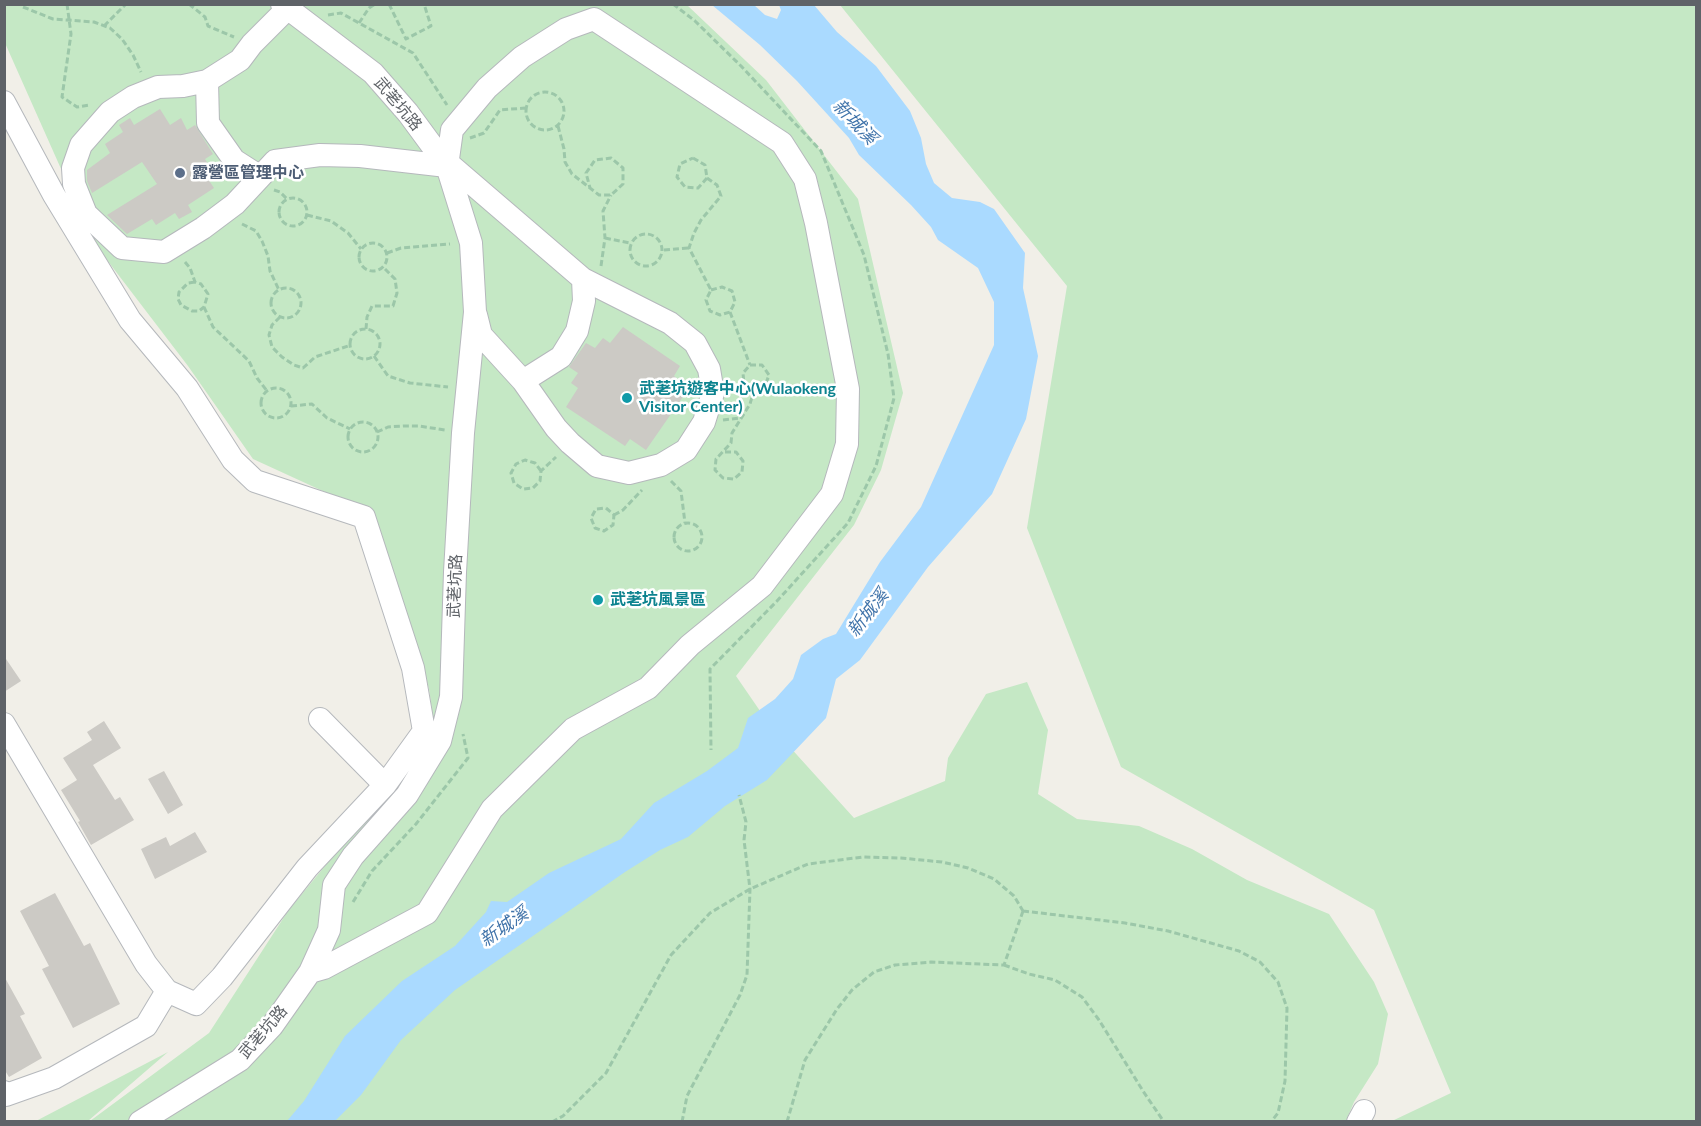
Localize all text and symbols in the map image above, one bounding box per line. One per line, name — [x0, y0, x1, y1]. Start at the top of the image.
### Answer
street label: 武荖坑路 — [370, 73, 426, 135]
water label: 新城溪 — [828, 95, 882, 149]
place label: 露營區管理中心 — [192, 163, 304, 183]
marker: 露營區管理中心 — [173, 166, 187, 180]
place label: 武荖坑遊客中心(Wulaokeng Visitor Center) — [639, 379, 836, 417]
marker: 武荖坑遊客中心(Wulaokeng Visitor Center) — [620, 391, 634, 405]
street label: 武荖坑路 — [444, 554, 466, 618]
water label: 新城溪 — [843, 585, 893, 641]
place label: 武荖坑風景區 — [610, 590, 706, 610]
marker: 武荖坑風景區 — [591, 593, 605, 607]
water label: 新城溪 — [476, 903, 532, 951]
street label: 武荖坑路 — [235, 1002, 291, 1062]

